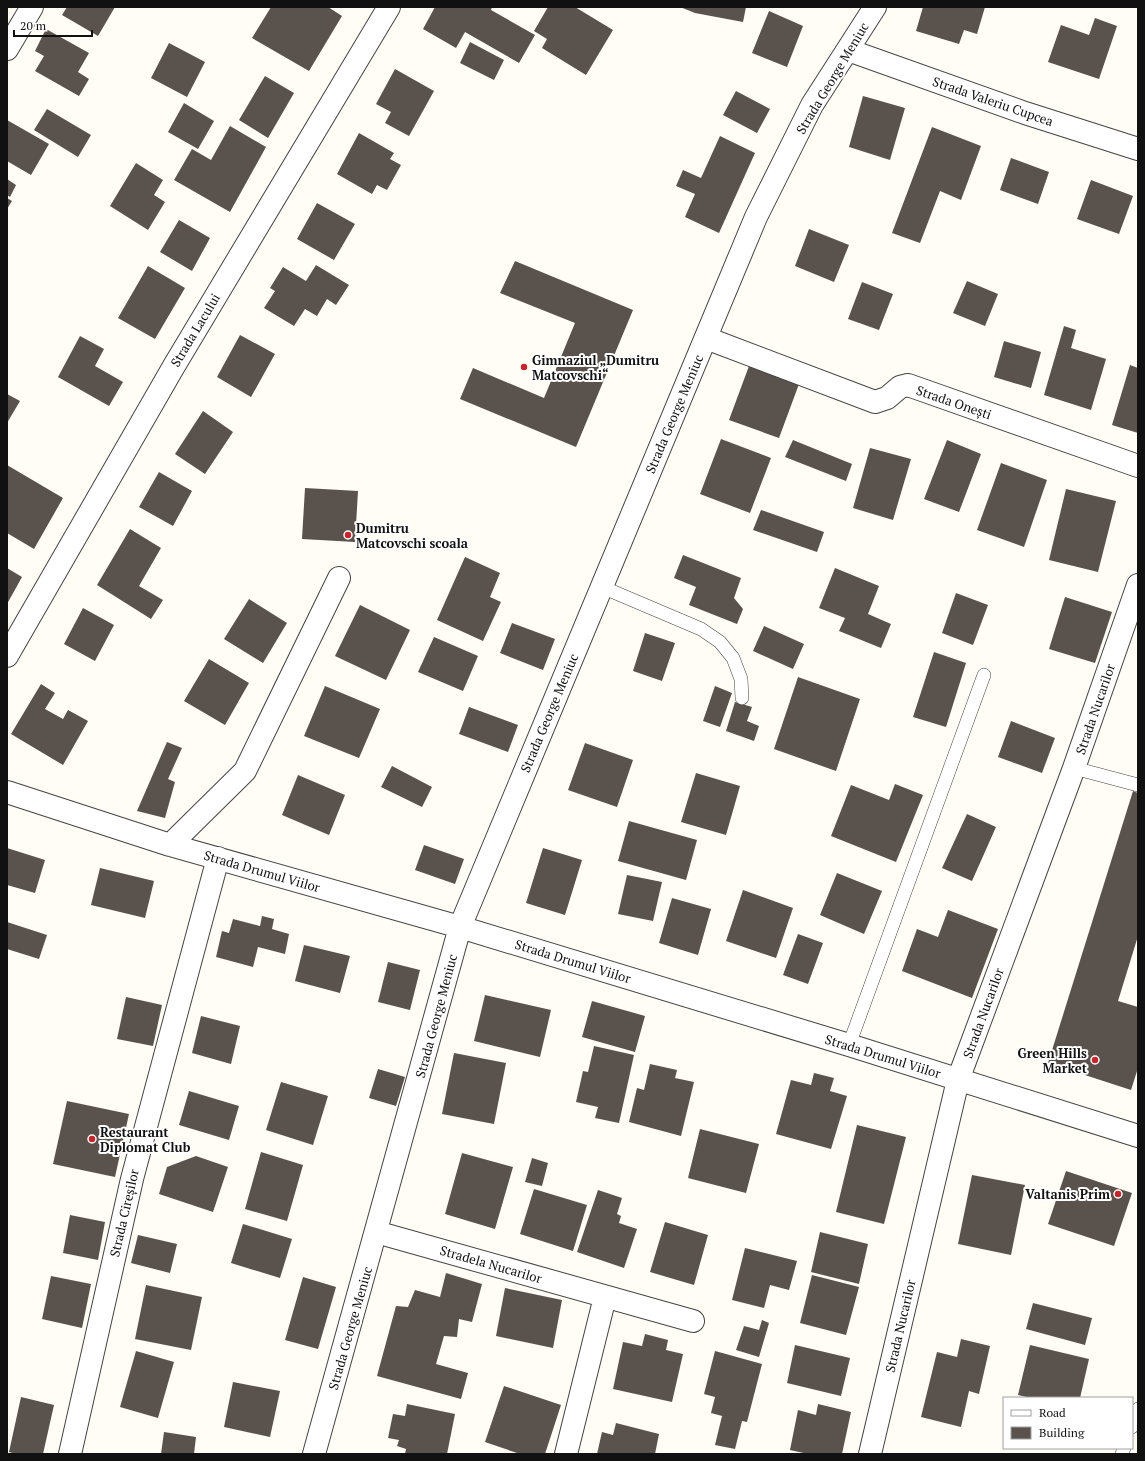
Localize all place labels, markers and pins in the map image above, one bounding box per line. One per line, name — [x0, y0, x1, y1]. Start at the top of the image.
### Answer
place label: Gimnaziul „Dumitru Matcovschi“ — [532, 351, 659, 384]
marker: Gimnaziul „Dumitru Matcovschi“ — [519, 362, 529, 372]
place label: Dumitru Matcovschi scoala — [356, 519, 469, 552]
marker: Dumitru Matcovschi scoala — [343, 530, 353, 540]
place label: Green Hills Market — [1018, 1044, 1088, 1077]
marker: Green Hills Market — [1090, 1055, 1100, 1065]
place label: Restaurant Diplomat Club — [100, 1123, 191, 1156]
marker: Restaurant Diplomat Club — [87, 1134, 97, 1144]
place label: Valtanis Prim — [1025, 1185, 1110, 1203]
marker: Valtanis Prim — [1113, 1189, 1123, 1199]

